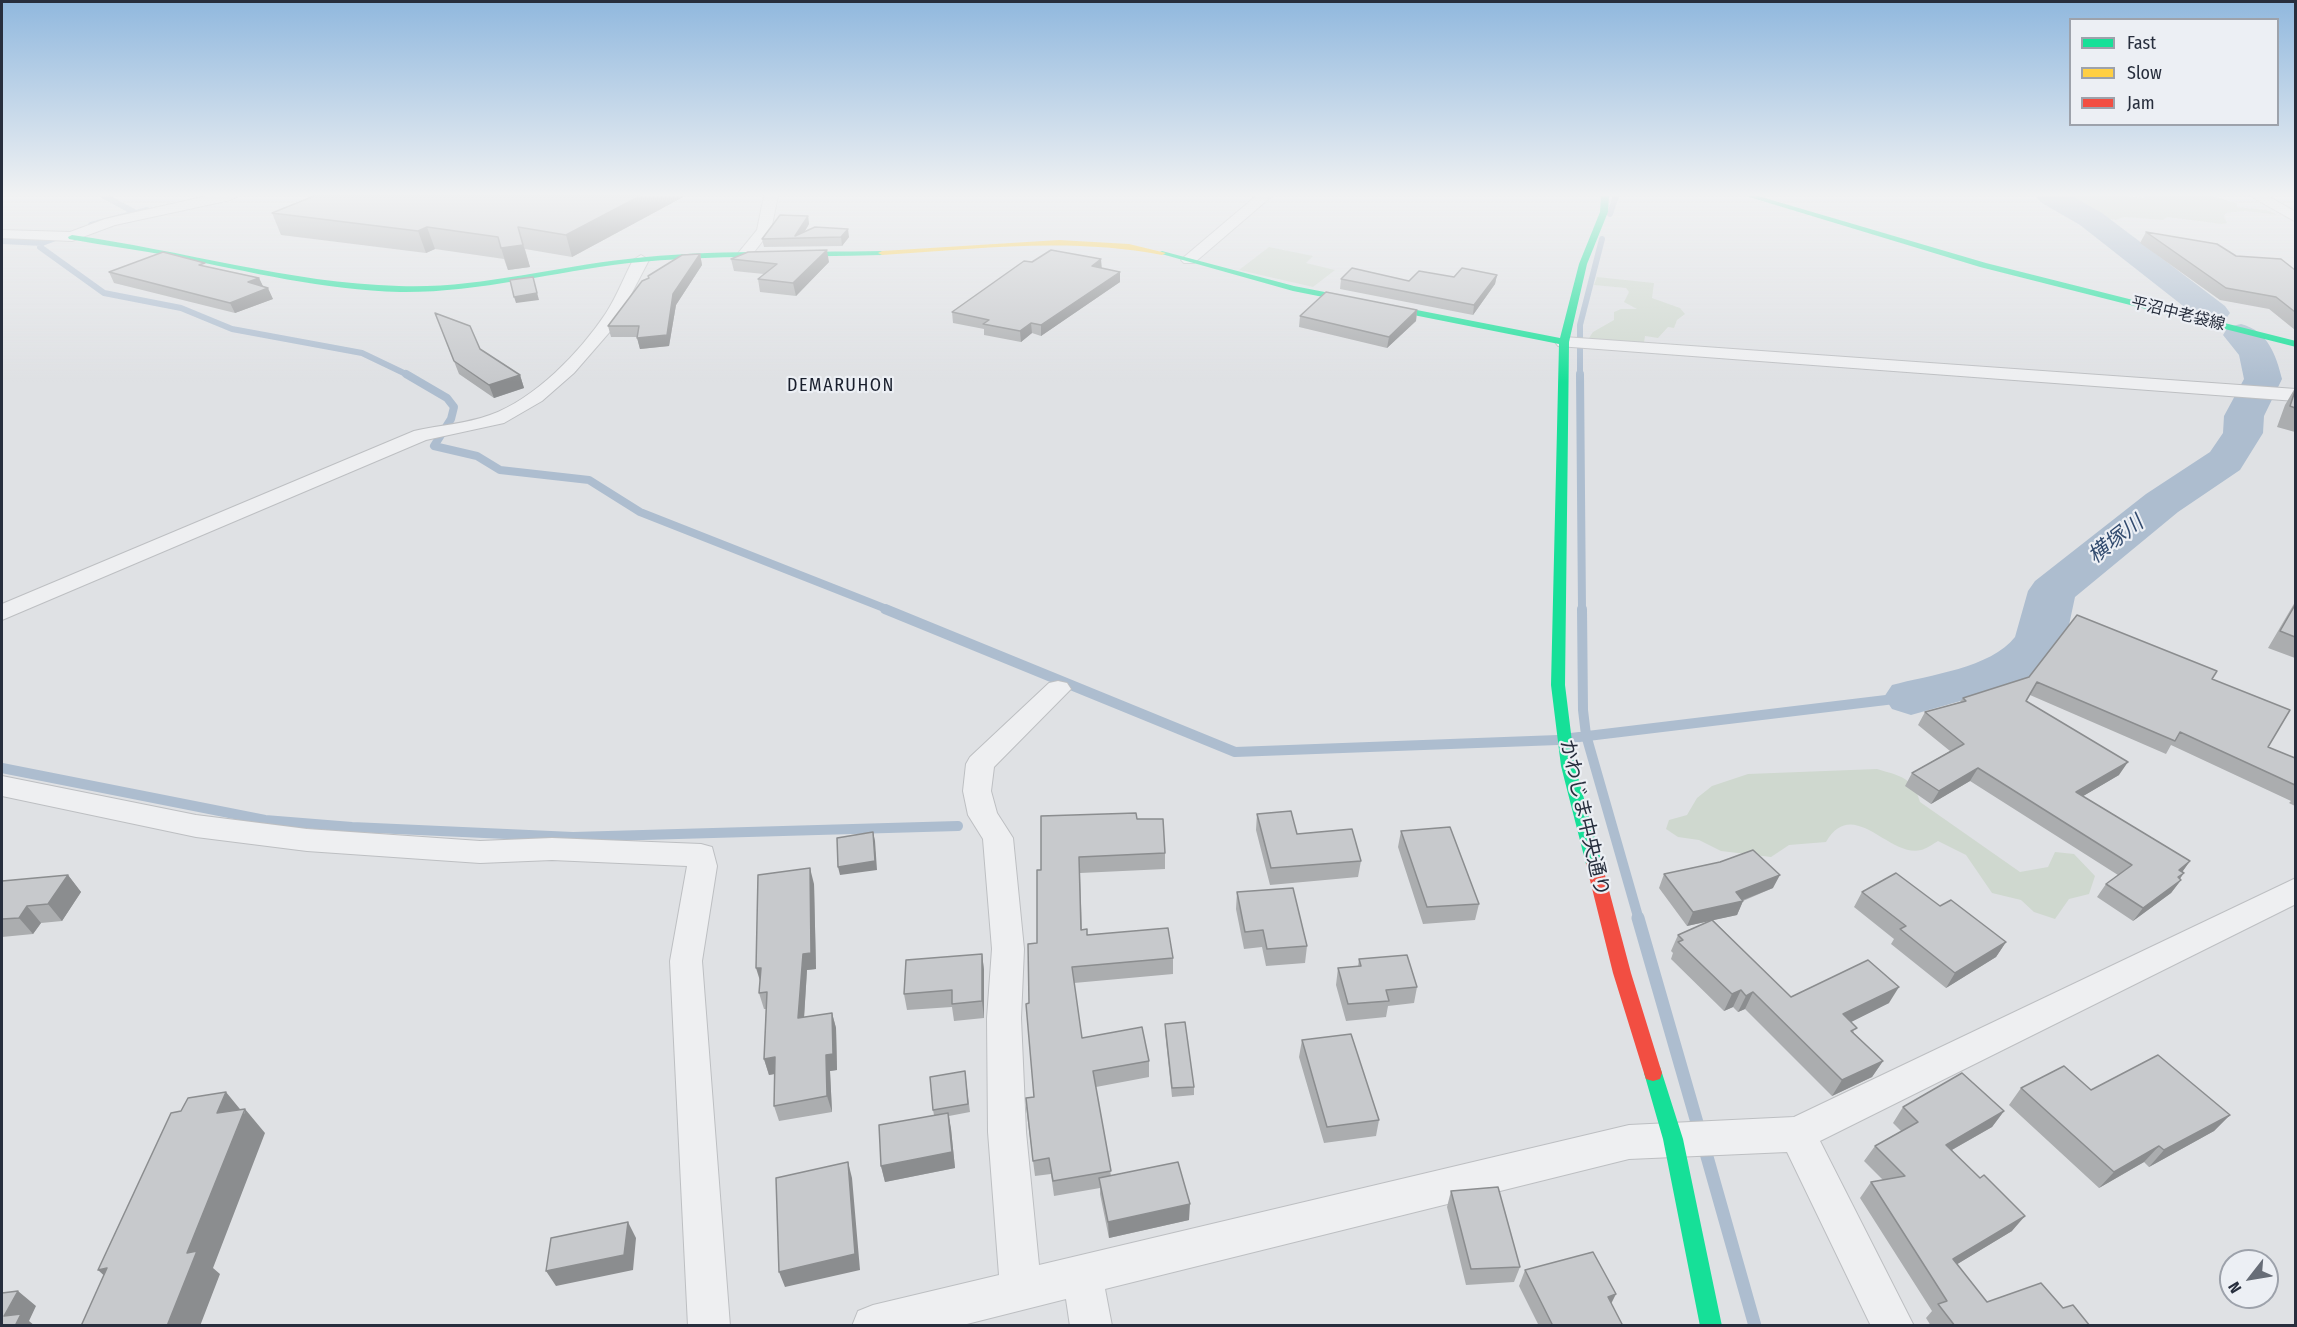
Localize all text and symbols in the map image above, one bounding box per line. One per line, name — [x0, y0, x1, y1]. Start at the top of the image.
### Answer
legend — [2069, 18, 2279, 126]
text: Fast — [2127, 32, 2156, 54]
text: Slow — [2127, 62, 2162, 84]
text: Jam — [2127, 92, 2155, 114]
street label: 平沼中老袋線 — [2129, 293, 2227, 335]
district label: DEMARUHON — [787, 375, 895, 397]
water label: 横塚川 — [2083, 511, 2149, 569]
street label: かわじま中央通り — [1554, 737, 1614, 899]
north arrow — [2219, 1249, 2279, 1309]
text: N — [2224, 1278, 2245, 1297]

